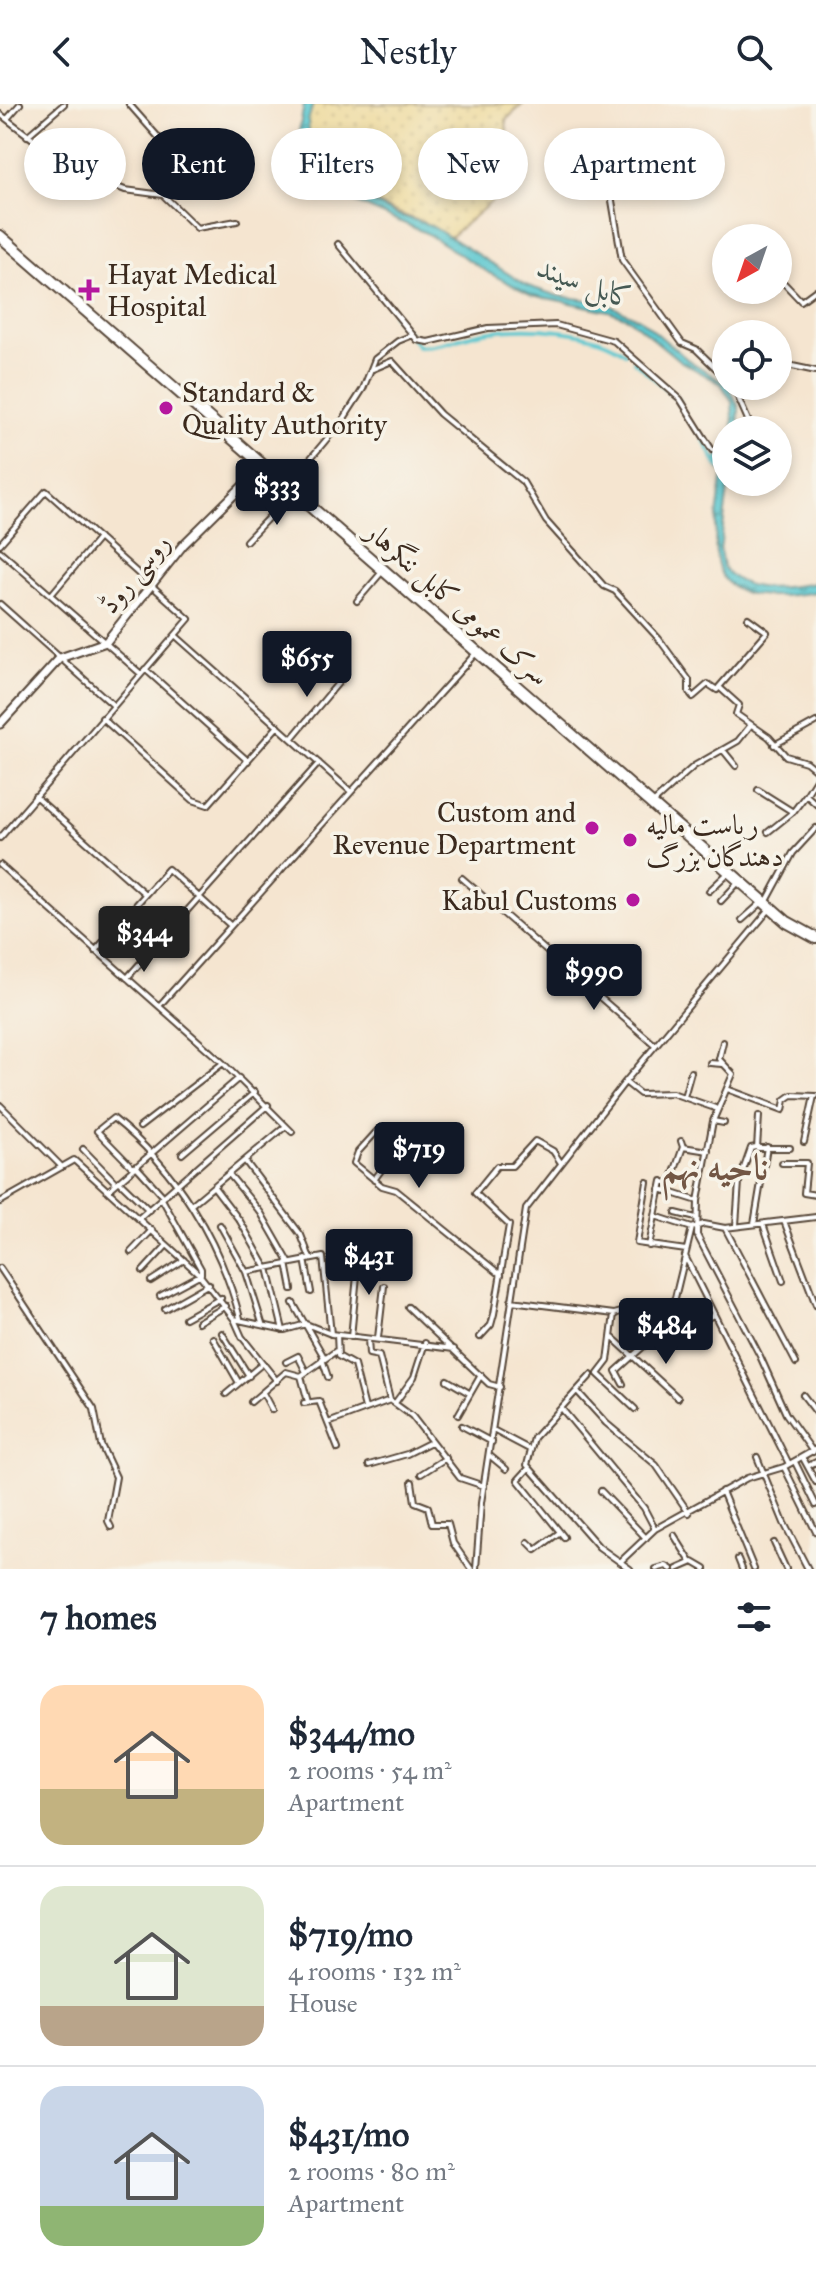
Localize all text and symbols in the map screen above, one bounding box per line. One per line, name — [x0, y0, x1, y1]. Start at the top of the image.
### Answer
icon: back — [40, 30, 84, 74]
text: Nestly — [360, 30, 456, 74]
icon: search — [732, 30, 776, 74]
chip: Buy — [24, 128, 126, 200]
chip: Rent — [142, 128, 255, 200]
chip: Filters — [271, 128, 402, 200]
chip: New — [418, 128, 528, 200]
chip: Apartment — [544, 128, 725, 200]
north arrow — [712, 224, 792, 304]
map controls — [712, 224, 792, 496]
water label: کابل سيند — [532, 249, 639, 320]
place label: Hayat Medical Hospital — [107, 257, 277, 324]
marker: Hayat Medical Hospital — [78, 279, 100, 301]
button: locate — [712, 320, 792, 400]
place label: Standard & Quality Authority — [182, 375, 388, 442]
marker: Standard & Quality Authority — [157, 399, 175, 417]
button: layers — [712, 416, 792, 496]
pin: $333 — [230, 459, 324, 527]
text: $333 — [254, 469, 300, 501]
street label: سرک عمومی کابل ننگرهار — [355, 512, 557, 694]
street label: روسی روڈ — [91, 526, 179, 622]
pin: $655 — [260, 631, 354, 699]
text: $655 — [280, 641, 334, 673]
place label: Custom and Revenue Department — [333, 795, 576, 862]
place label: ریاست مالیه دهندگان بزرگ — [646, 807, 784, 874]
marker: Custom and Revenue Department — [583, 819, 601, 837]
marker: ریاست مالیه دهندگان بزرگ — [621, 831, 639, 849]
place label: Kabul Customs — [441, 883, 617, 918]
marker: Kabul Customs — [624, 891, 642, 909]
pin: $344 — [97, 906, 191, 974]
text: $344 — [117, 916, 171, 948]
pin: $990 — [547, 944, 641, 1012]
text: $990 — [565, 954, 623, 986]
pin: $719 — [372, 1122, 466, 1190]
text: $719 — [392, 1132, 446, 1164]
district label: ناحیه نهم — [662, 1145, 768, 1201]
pin: $431 — [322, 1229, 416, 1297]
text: $431 — [344, 1239, 394, 1271]
pin: $484 — [619, 1298, 713, 1366]
text: $484 — [637, 1308, 695, 1340]
icon: filters — [732, 1595, 776, 1639]
text: 7 homes — [40, 1597, 157, 1638]
text: $344/mo — [288, 1713, 415, 1754]
icon: home — [104, 1717, 200, 1813]
text: 2 rooms · 54 m² — [288, 1754, 452, 1786]
text: Apartment — [288, 1786, 404, 1818]
text: $719/mo — [288, 1914, 413, 1955]
icon: home — [104, 1918, 200, 2014]
text: 4 rooms · 132 m² — [288, 1955, 461, 1987]
text: House — [288, 1987, 358, 2019]
text: $431/mo — [288, 2114, 409, 2155]
icon: home — [104, 2118, 200, 2214]
text: 2 rooms · 80 m² — [288, 2155, 455, 2187]
text: Apartment — [288, 2187, 404, 2219]

